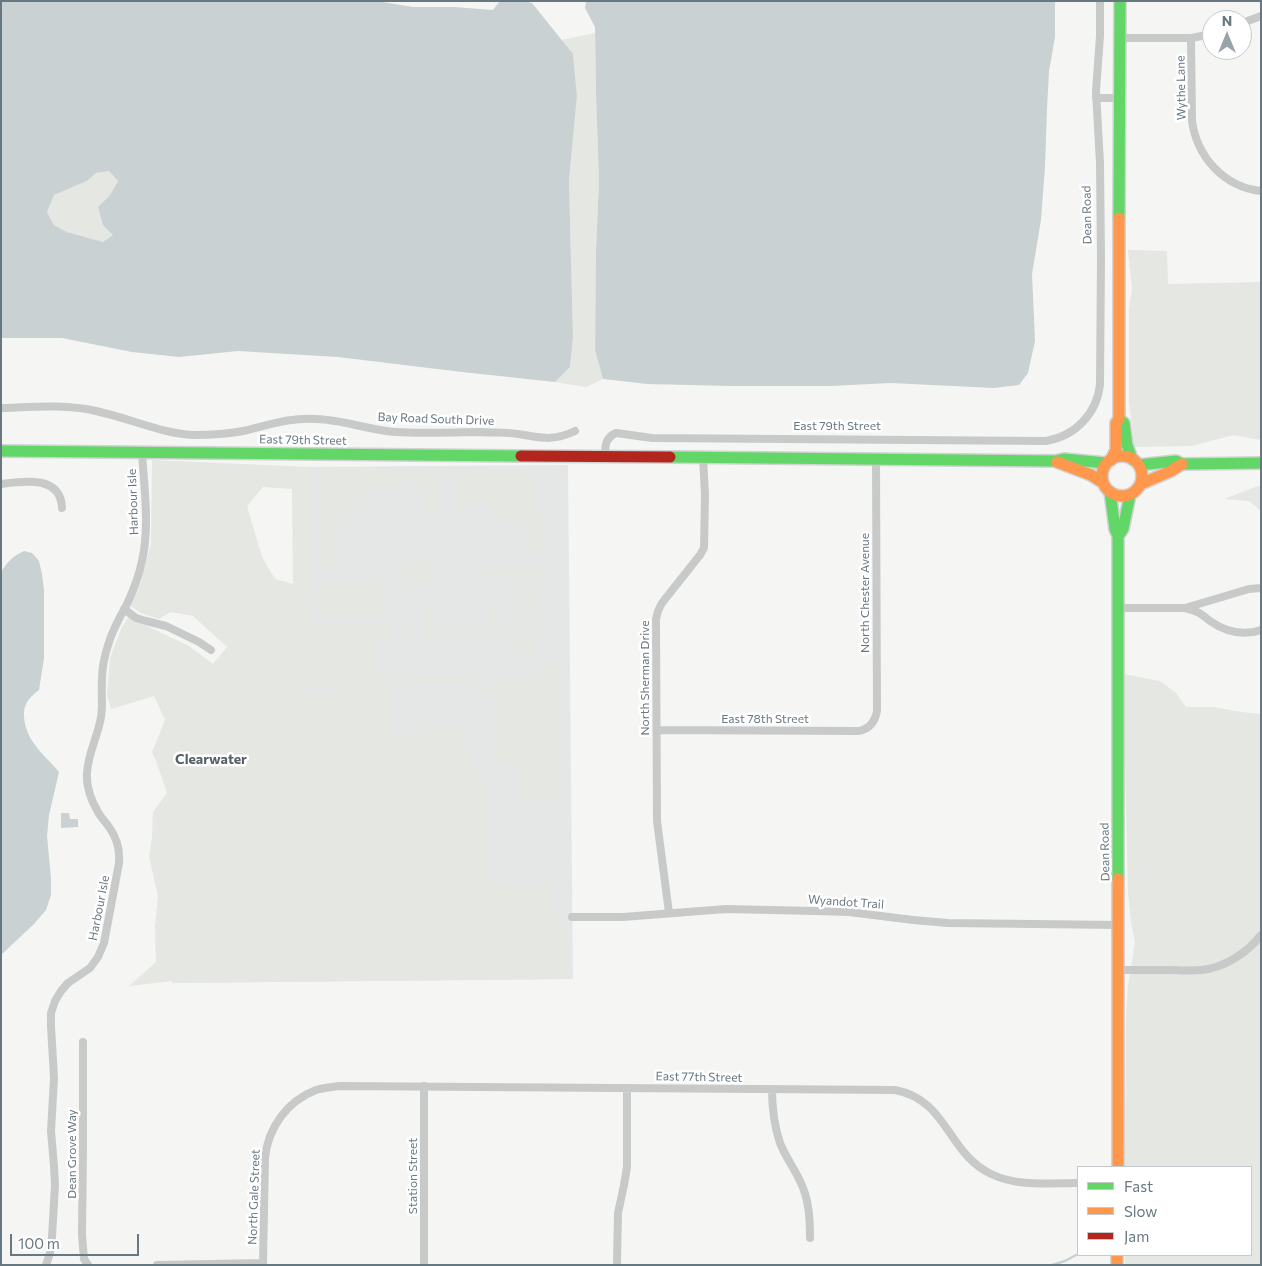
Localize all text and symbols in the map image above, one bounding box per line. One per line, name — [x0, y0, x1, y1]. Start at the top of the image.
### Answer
north arrow — [1202, 10, 1252, 60]
text: N — [1222, 12, 1232, 29]
street label: Wythe Lane — [1173, 55, 1189, 121]
street label: Dean Road — [1079, 186, 1095, 244]
street label: Bay Road South Drive — [377, 410, 495, 428]
street label: East 79th Street — [793, 419, 881, 433]
street label: East 79th Street — [259, 432, 347, 448]
street label: Harbour Isle — [125, 469, 141, 535]
street label: North Chester Avenue — [858, 533, 872, 653]
street label: North Sherman Drive — [638, 620, 652, 736]
street label: East 78th Street — [721, 712, 809, 726]
district label: Clearwater — [175, 751, 247, 767]
street label: Dean Road — [1097, 823, 1113, 881]
street label: Harbour Isle — [86, 874, 112, 942]
street label: Wyandot Trail — [808, 892, 884, 912]
street label: East 77th Street — [656, 1069, 742, 1085]
street label: Dean Grove Way — [65, 1109, 79, 1199]
street label: Station Street — [406, 1138, 420, 1214]
street label: North Gale Street — [245, 1149, 263, 1245]
legend — [1077, 1166, 1252, 1256]
text: Fast — [1124, 1177, 1153, 1195]
text: Slow — [1124, 1202, 1157, 1220]
scale bar — [12, 1224, 141, 1256]
text: Jam — [1124, 1227, 1149, 1245]
text: 100 m — [18, 1234, 60, 1252]

